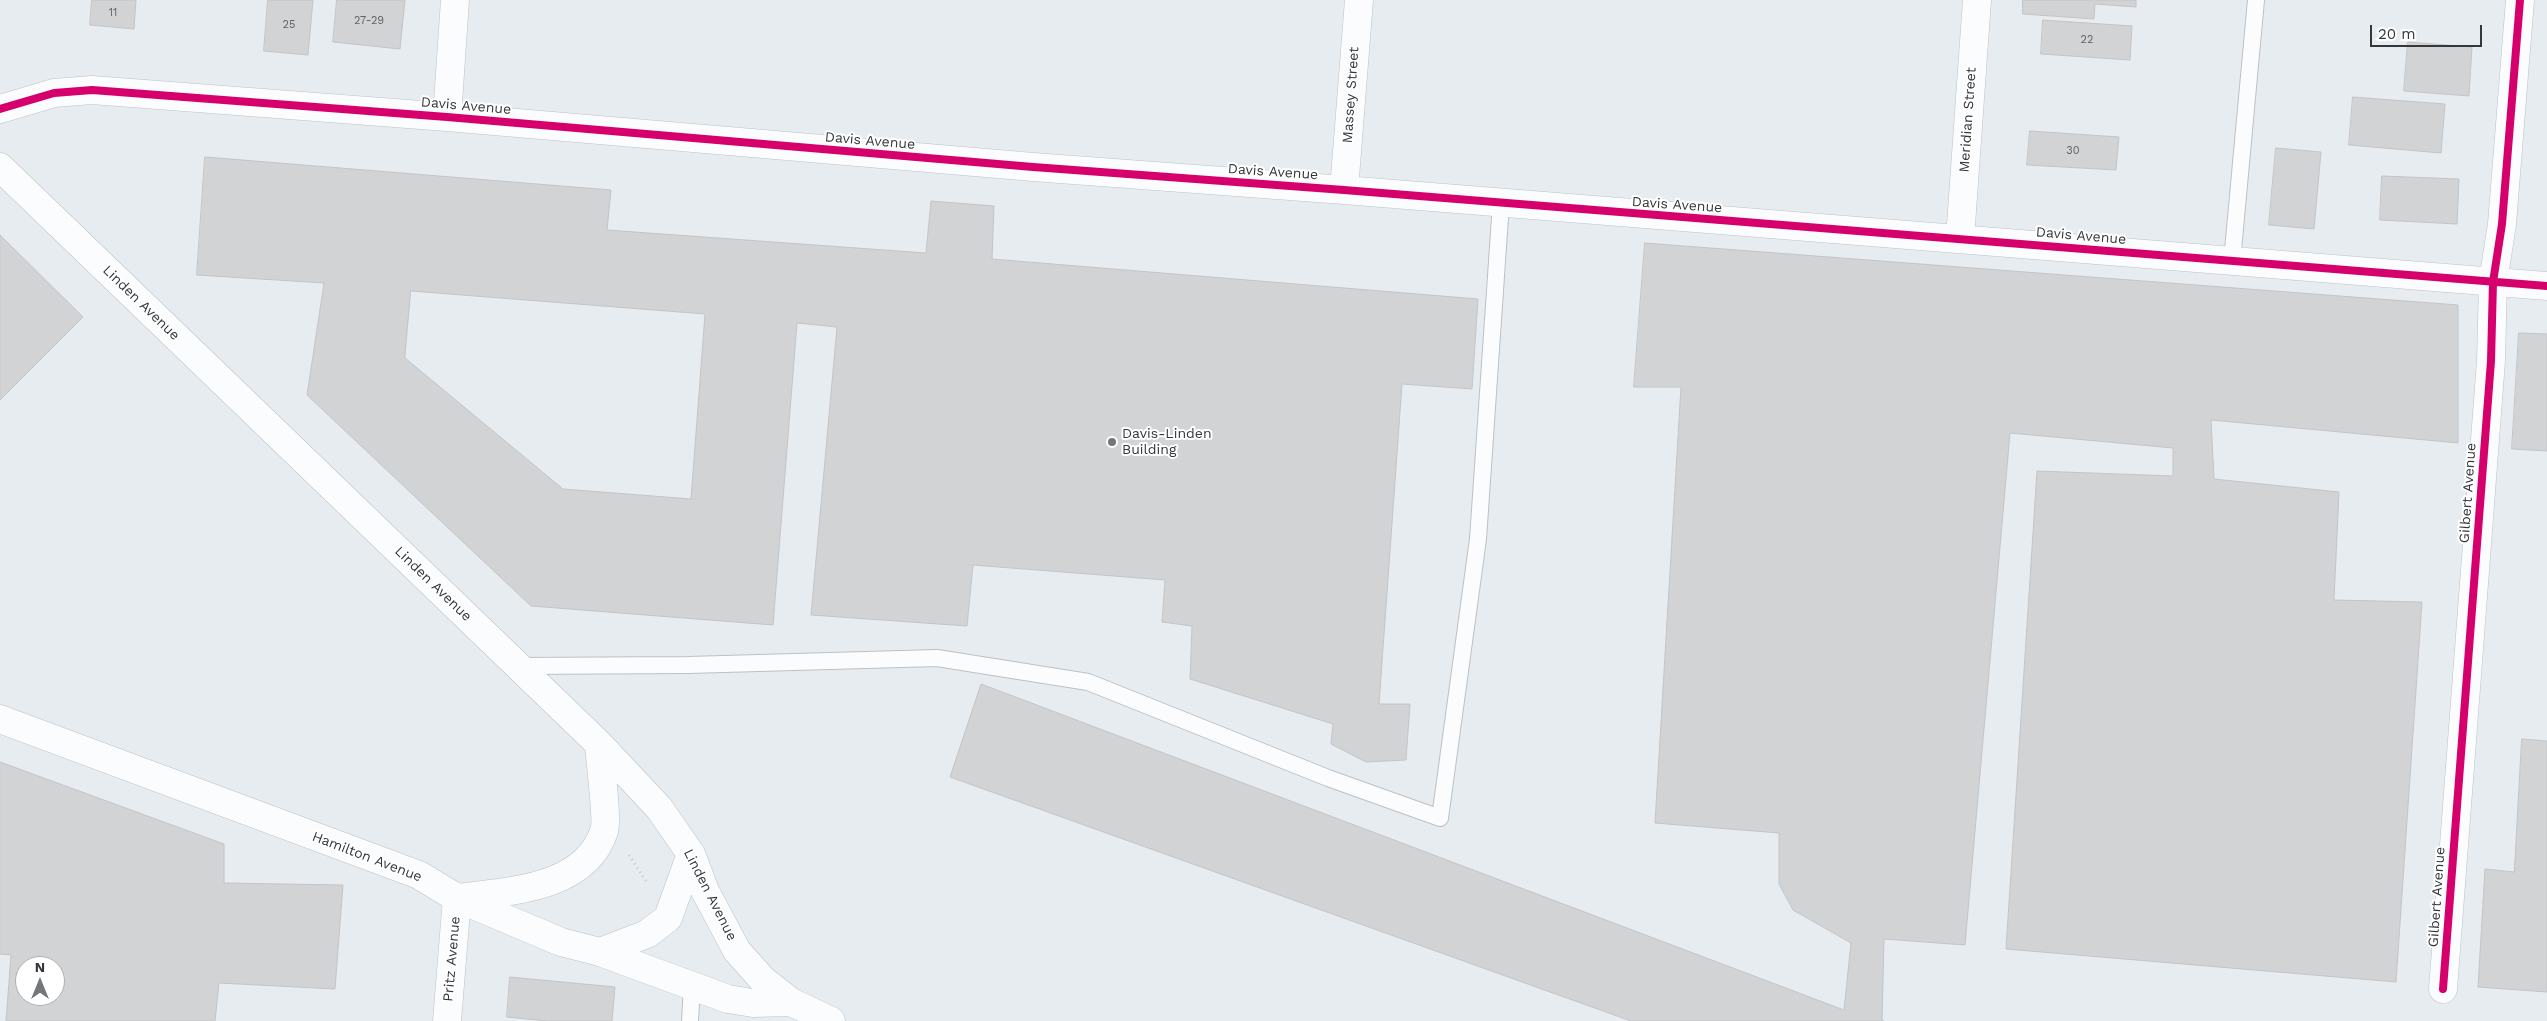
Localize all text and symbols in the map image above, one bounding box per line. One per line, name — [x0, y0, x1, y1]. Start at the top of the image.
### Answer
house number: 11 — [109, 6, 117, 20]
house number: 27-29 — [354, 14, 384, 28]
scale bar — [2372, 15, 2484, 47]
house number: 25 — [283, 18, 295, 32]
text: 20 m — [2378, 25, 2416, 43]
house number: 22 — [2081, 33, 2093, 47]
street label: Massey Street — [1339, 46, 1363, 144]
street label: Meridian Street — [1956, 67, 1980, 173]
street label: Davis Avenue — [420, 94, 512, 118]
street label: Davis Avenue — [824, 129, 916, 153]
house number: 30 — [2066, 144, 2080, 158]
street label: Davis Avenue — [1227, 160, 1319, 184]
street label: Davis Avenue — [1631, 193, 1723, 217]
street label: Davis Avenue — [2035, 224, 2127, 248]
street label: Linden Avenue — [99, 262, 183, 344]
place label: Davis-Linden Building — [1122, 426, 1212, 458]
marker: Davis-Linden Building — [1106, 436, 1118, 448]
street label: Gilbert Avenue — [2456, 442, 2480, 544]
street label: Linden Avenue — [391, 543, 475, 625]
street label: Hamilton Avenue — [310, 828, 424, 886]
street label: Linden Avenue — [680, 846, 740, 944]
street label: Gilbert Avenue — [2425, 846, 2449, 948]
street label: Pritz Avenue — [440, 916, 464, 1002]
north arrow — [15, 956, 65, 1006]
text: N — [35, 959, 45, 975]

